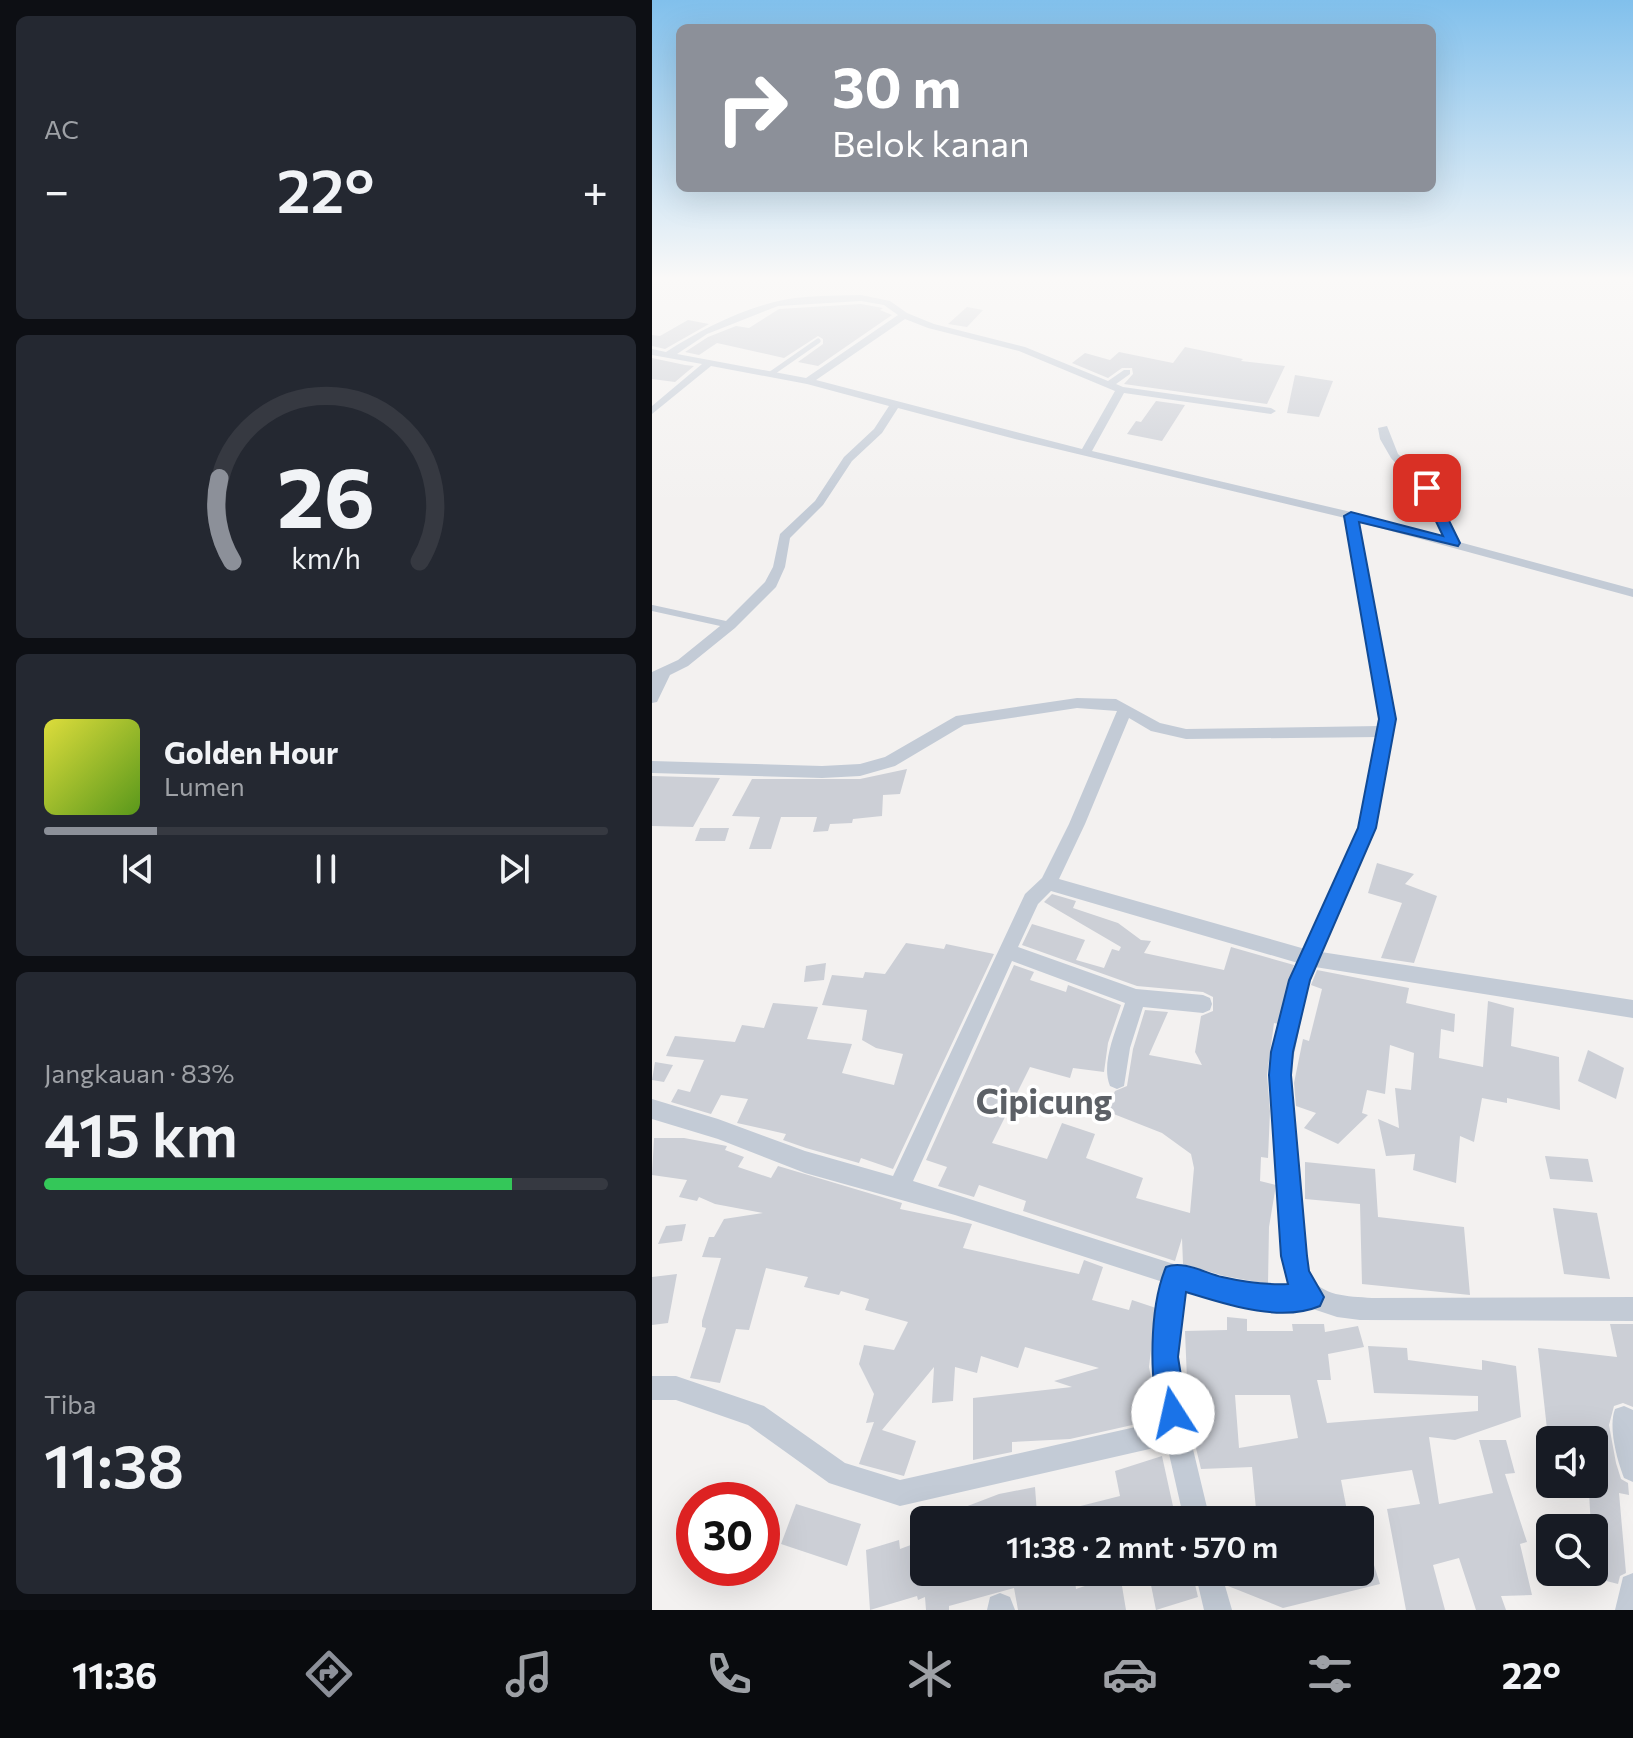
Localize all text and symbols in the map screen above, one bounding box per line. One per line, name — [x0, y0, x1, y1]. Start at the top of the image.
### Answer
text: 30 m — [832, 51, 961, 120]
icon: right — [700, 56, 804, 160]
text: AC — [44, 113, 79, 144]
text: Belok kanan — [832, 120, 1030, 164]
text: 22° — [277, 152, 374, 225]
text: − — [44, 162, 69, 216]
text: + — [582, 162, 608, 216]
text: 26 — [277, 443, 375, 545]
pin — [1393, 454, 1461, 522]
icon: arrive — [1405, 466, 1449, 510]
text: km/h — [291, 540, 361, 575]
text: Golden Hour — [164, 733, 338, 770]
text: Lumen — [164, 770, 245, 801]
icon: previous — [116, 847, 160, 891]
icon: pause — [304, 847, 348, 891]
icon: next — [492, 847, 536, 891]
text: Jangkauan · 83% — [44, 1057, 234, 1088]
district label: Cipicung — [976, 1079, 1113, 1121]
text: 415 km — [44, 1096, 238, 1169]
position arrow — [1131, 1371, 1215, 1455]
text: Tiba — [44, 1388, 96, 1419]
map controls — [1536, 1426, 1608, 1586]
button: sound — [1536, 1426, 1608, 1498]
text: 11:38 — [44, 1427, 184, 1500]
speed limit sign: 30 — [676, 1482, 780, 1586]
button: search — [1536, 1514, 1608, 1586]
text: 11:38 · 2 mnt · 570 m — [1006, 1527, 1278, 1564]
icon: directions — [301, 1646, 357, 1702]
icon: music — [501, 1646, 557, 1702]
icon: phone — [701, 1646, 757, 1702]
icon: climate — [902, 1646, 958, 1702]
icon: car — [1102, 1646, 1158, 1702]
icon: filters — [1302, 1646, 1358, 1702]
text: 11:36 — [72, 1652, 157, 1696]
text: 22° — [1502, 1652, 1561, 1696]

